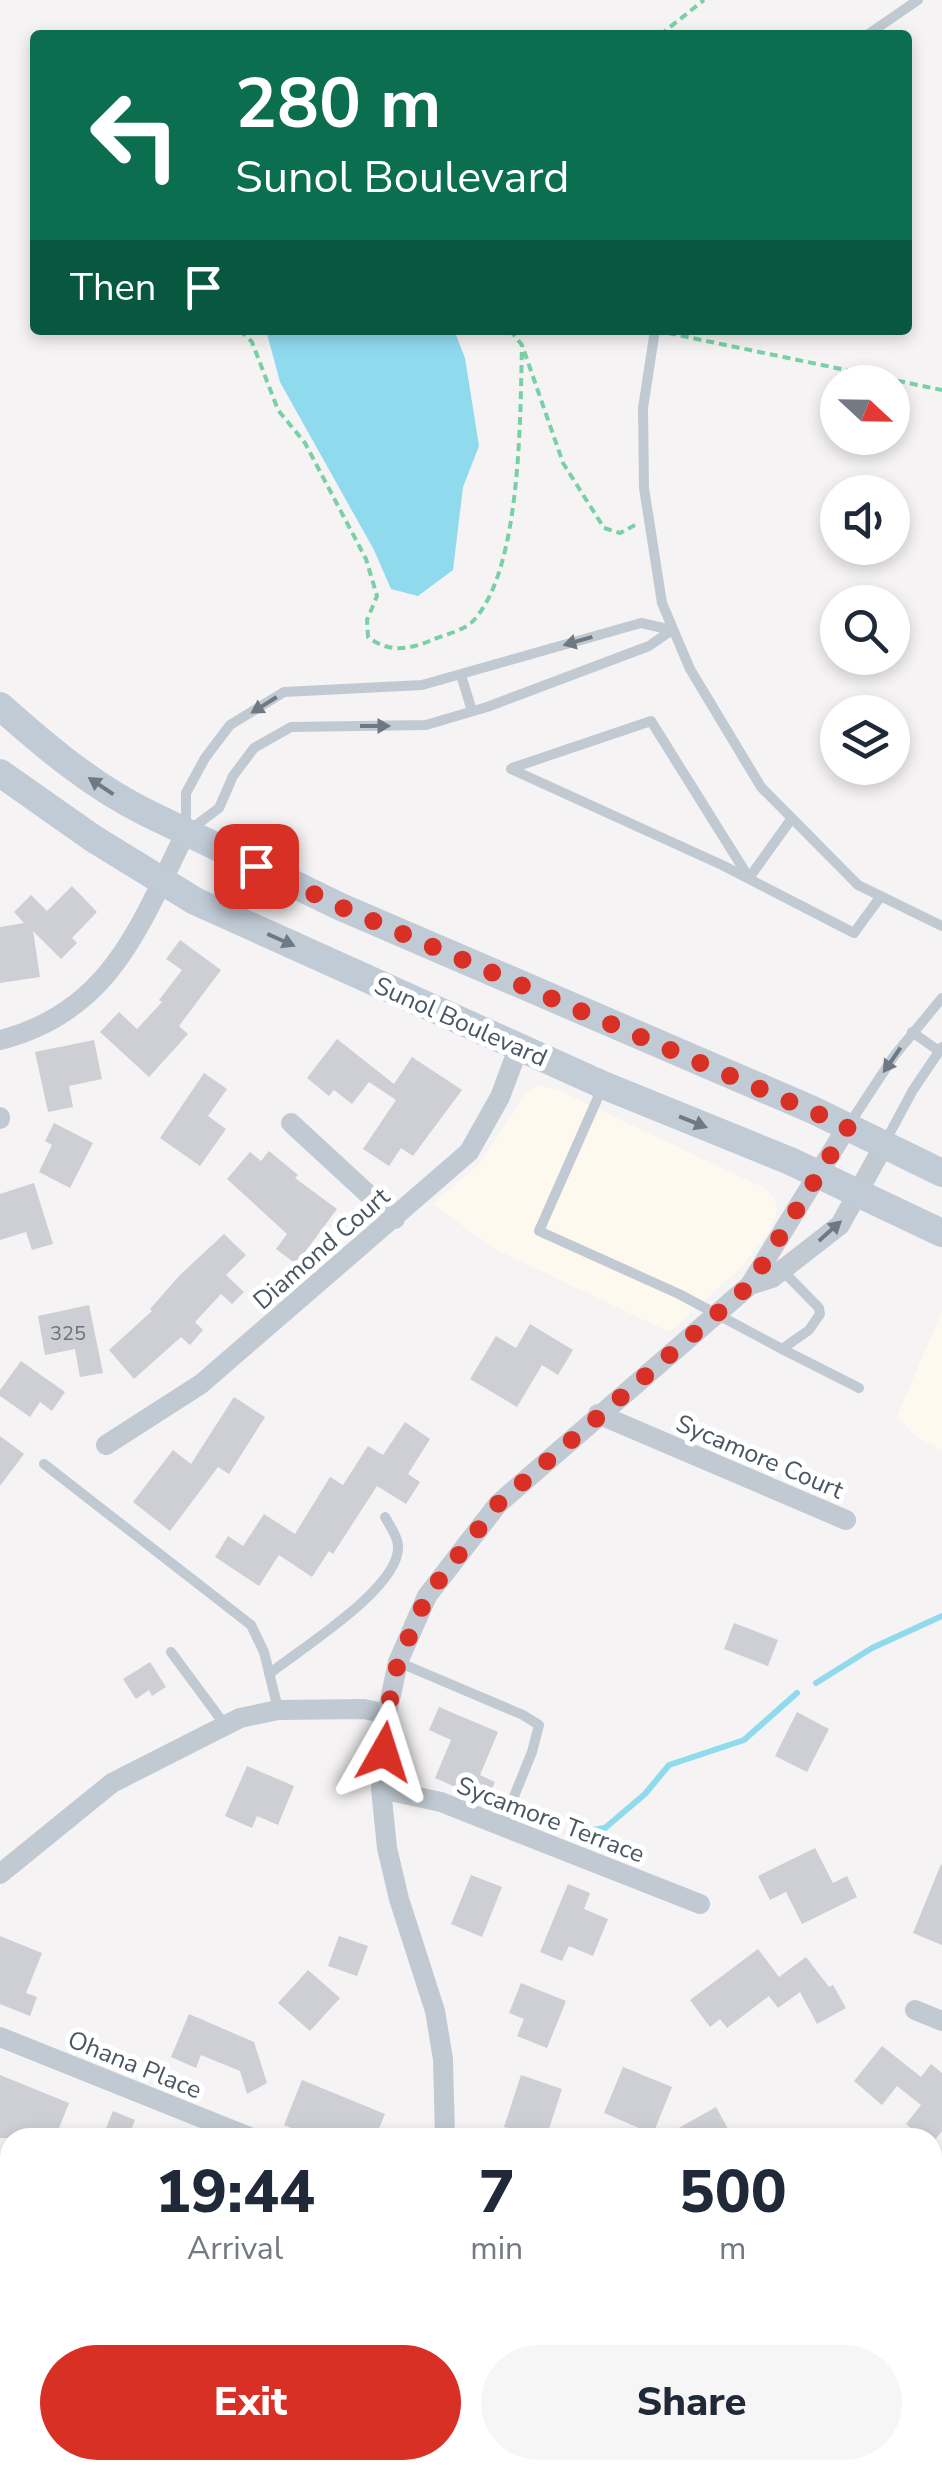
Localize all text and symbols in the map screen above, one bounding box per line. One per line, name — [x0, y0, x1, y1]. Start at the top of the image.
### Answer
text: 280 m — [235, 56, 441, 152]
icon: left — [70, 70, 200, 200]
text: Sunol Boulevard — [235, 147, 569, 208]
icon: arrive — [176, 260, 231, 315]
text: Then — [70, 262, 156, 313]
north arrow — [820, 365, 910, 455]
map controls — [820, 365, 910, 785]
button: sound — [820, 475, 910, 565]
button: search — [820, 585, 910, 675]
one-way arrow — [563, 634, 593, 649]
one-way arrow — [250, 695, 277, 713]
button: layers — [820, 695, 910, 785]
one-way arrow — [360, 718, 392, 734]
one-way arrow — [87, 778, 114, 796]
pin — [214, 824, 299, 909]
icon: arrive — [229, 839, 284, 894]
one-way arrow — [266, 932, 296, 948]
street label: Sunol Boulevard — [369, 969, 552, 1075]
one-way arrow — [883, 1047, 902, 1074]
one-way arrow — [679, 1114, 709, 1130]
street label: Diamond Court — [246, 1180, 397, 1317]
one-way arrow — [818, 1220, 842, 1243]
house number: 325 — [50, 1320, 86, 1347]
street label: Sycamore Court — [671, 1406, 849, 1508]
position arrow — [332, 1700, 436, 1804]
street label: Sycamore Terrace — [452, 1768, 649, 1871]
street label: Ohana Place — [63, 2023, 207, 2107]
text: 19:44 — [155, 2151, 315, 2233]
text: 7 — [479, 2151, 515, 2233]
text: 500 — [679, 2151, 787, 2233]
text: Arrival — [187, 2227, 283, 2270]
text: min — [470, 2227, 523, 2270]
text: m — [719, 2227, 746, 2270]
button: Exit — [40, 2345, 461, 2460]
button: Share — [481, 2345, 902, 2460]

